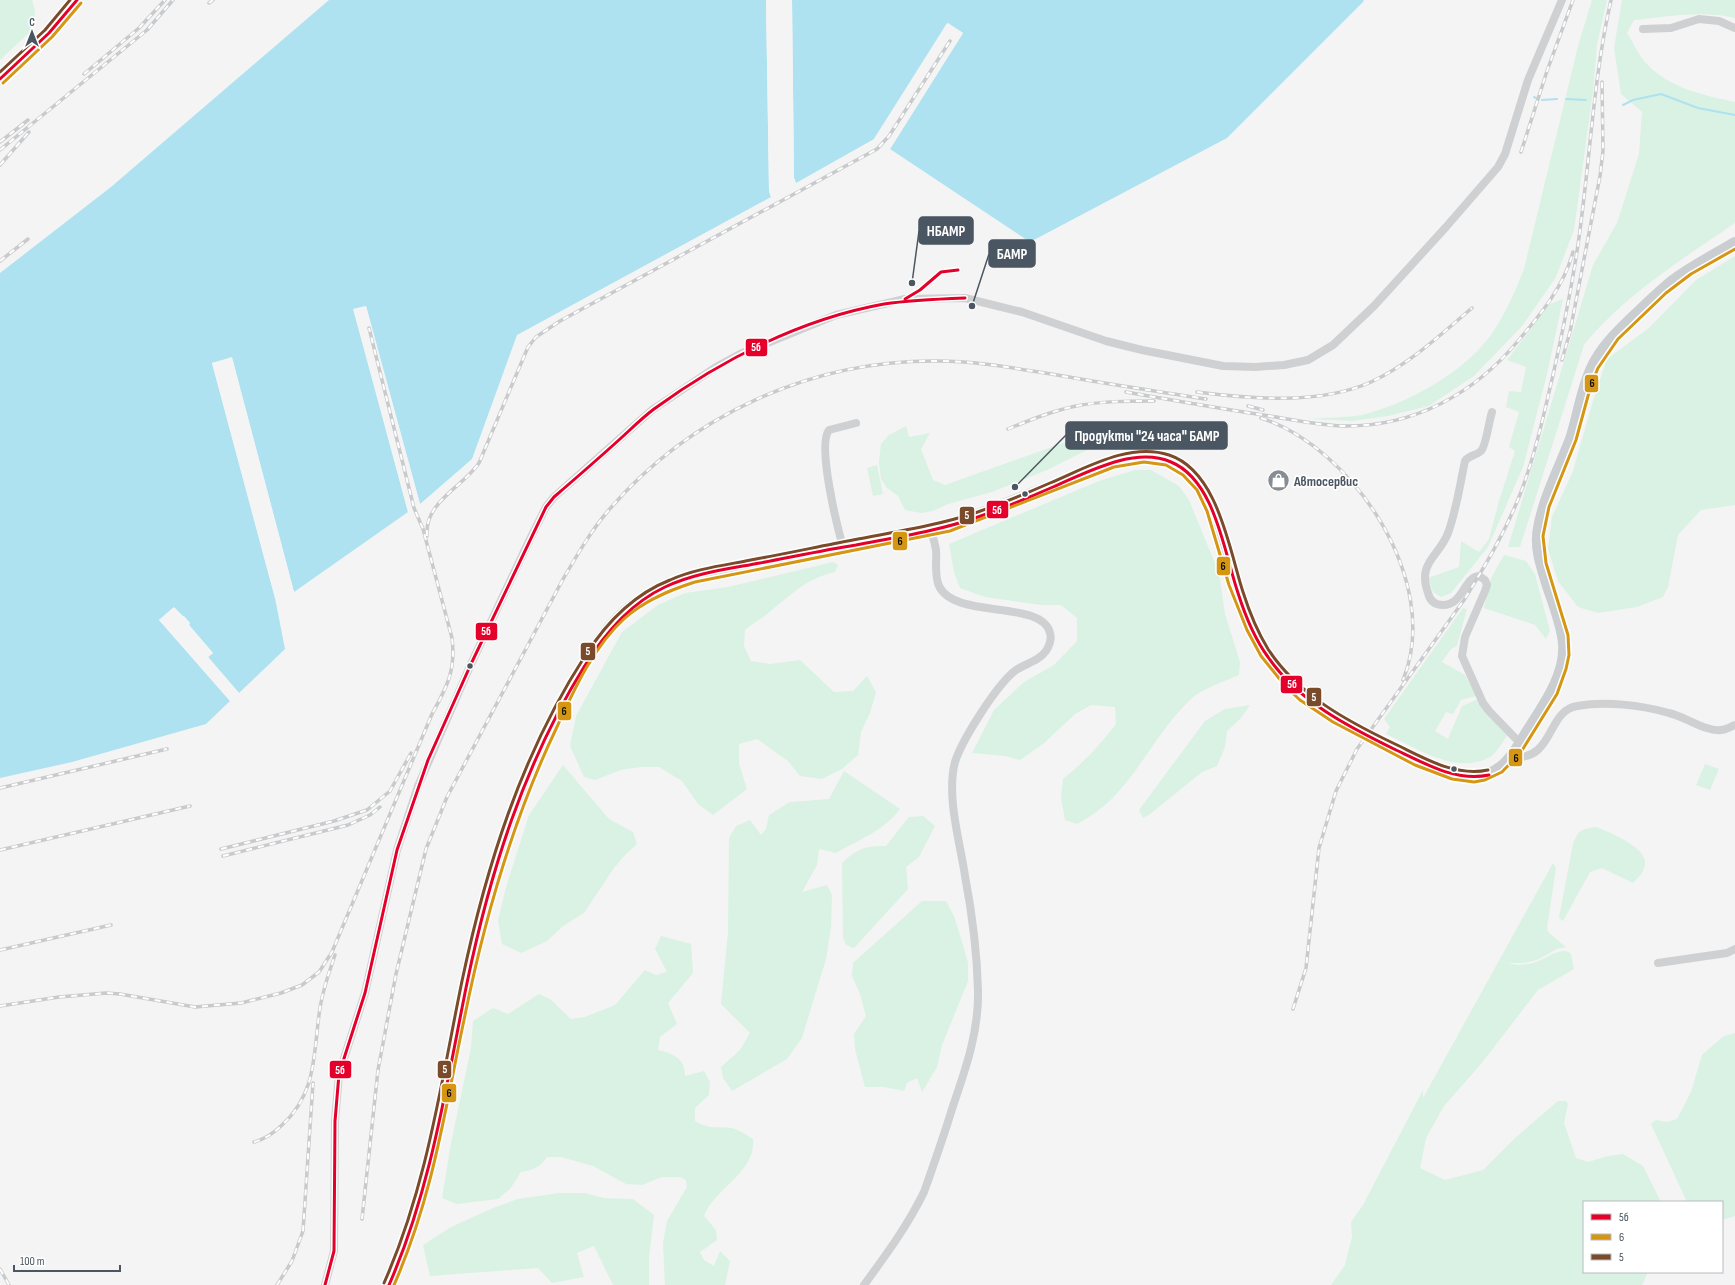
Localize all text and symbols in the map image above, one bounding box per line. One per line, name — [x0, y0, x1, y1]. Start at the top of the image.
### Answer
north arrow — [12, 12, 52, 52]
text: С — [29, 16, 35, 29]
callout: НБАМР — [919, 217, 973, 244]
text: НБАМР — [927, 222, 965, 241]
callout: БАМР — [989, 240, 1035, 267]
text: БАМР — [997, 245, 1027, 264]
line badge: 5б — [745, 338, 768, 357]
text: 5б — [751, 341, 761, 354]
line badge: 6 — [1584, 374, 1599, 393]
text: 6 — [1589, 377, 1595, 390]
callout: Продукты "24 часа" БАМР — [1066, 422, 1227, 449]
text: Продукты "24 часа" БАМР — [1074, 427, 1220, 446]
shop icon: Автосервис — [1266, 468, 1292, 494]
place label: Автосервис — [1293, 473, 1358, 490]
unlabelled marker — [1020, 489, 1030, 499]
line badge: 5б — [986, 500, 1009, 519]
text: 5б — [992, 504, 1002, 517]
line badge: 5 — [959, 506, 975, 525]
text: 5 — [965, 509, 970, 522]
line badge: 6 — [892, 531, 908, 551]
text: 6 — [897, 535, 903, 548]
line badge: 6 — [1216, 556, 1231, 576]
text: 6 — [1220, 560, 1226, 573]
line badge: 5б — [475, 622, 498, 641]
text: 5б — [481, 625, 491, 638]
line badge: 5 — [580, 642, 596, 661]
text: 5 — [586, 645, 591, 658]
unlabelled marker — [465, 661, 475, 671]
line badge: 5б — [1280, 675, 1303, 694]
text: 5б — [1287, 678, 1297, 691]
line badge: 5 — [1306, 687, 1322, 707]
text: 5 — [1312, 691, 1317, 704]
line badge: 6 — [557, 701, 572, 721]
text: 6 — [561, 705, 567, 718]
line badge: 6 — [1508, 748, 1523, 767]
text: 6 — [1513, 752, 1519, 765]
unlabelled marker — [1449, 764, 1459, 774]
line badge: 5б — [329, 1060, 352, 1079]
line badge: 5 — [437, 1060, 452, 1079]
text: 5 — [443, 1063, 448, 1076]
text: 5б — [335, 1064, 345, 1077]
line badge: 6 — [441, 1083, 457, 1103]
text: 6 — [446, 1087, 452, 1100]
legend — [1583, 1201, 1723, 1273]
text: 5б — [1619, 1210, 1629, 1225]
text: 6 — [1619, 1230, 1624, 1245]
scale bar — [14, 1247, 120, 1273]
text: 5 — [1619, 1250, 1624, 1265]
text: 100 m — [20, 1254, 45, 1269]

